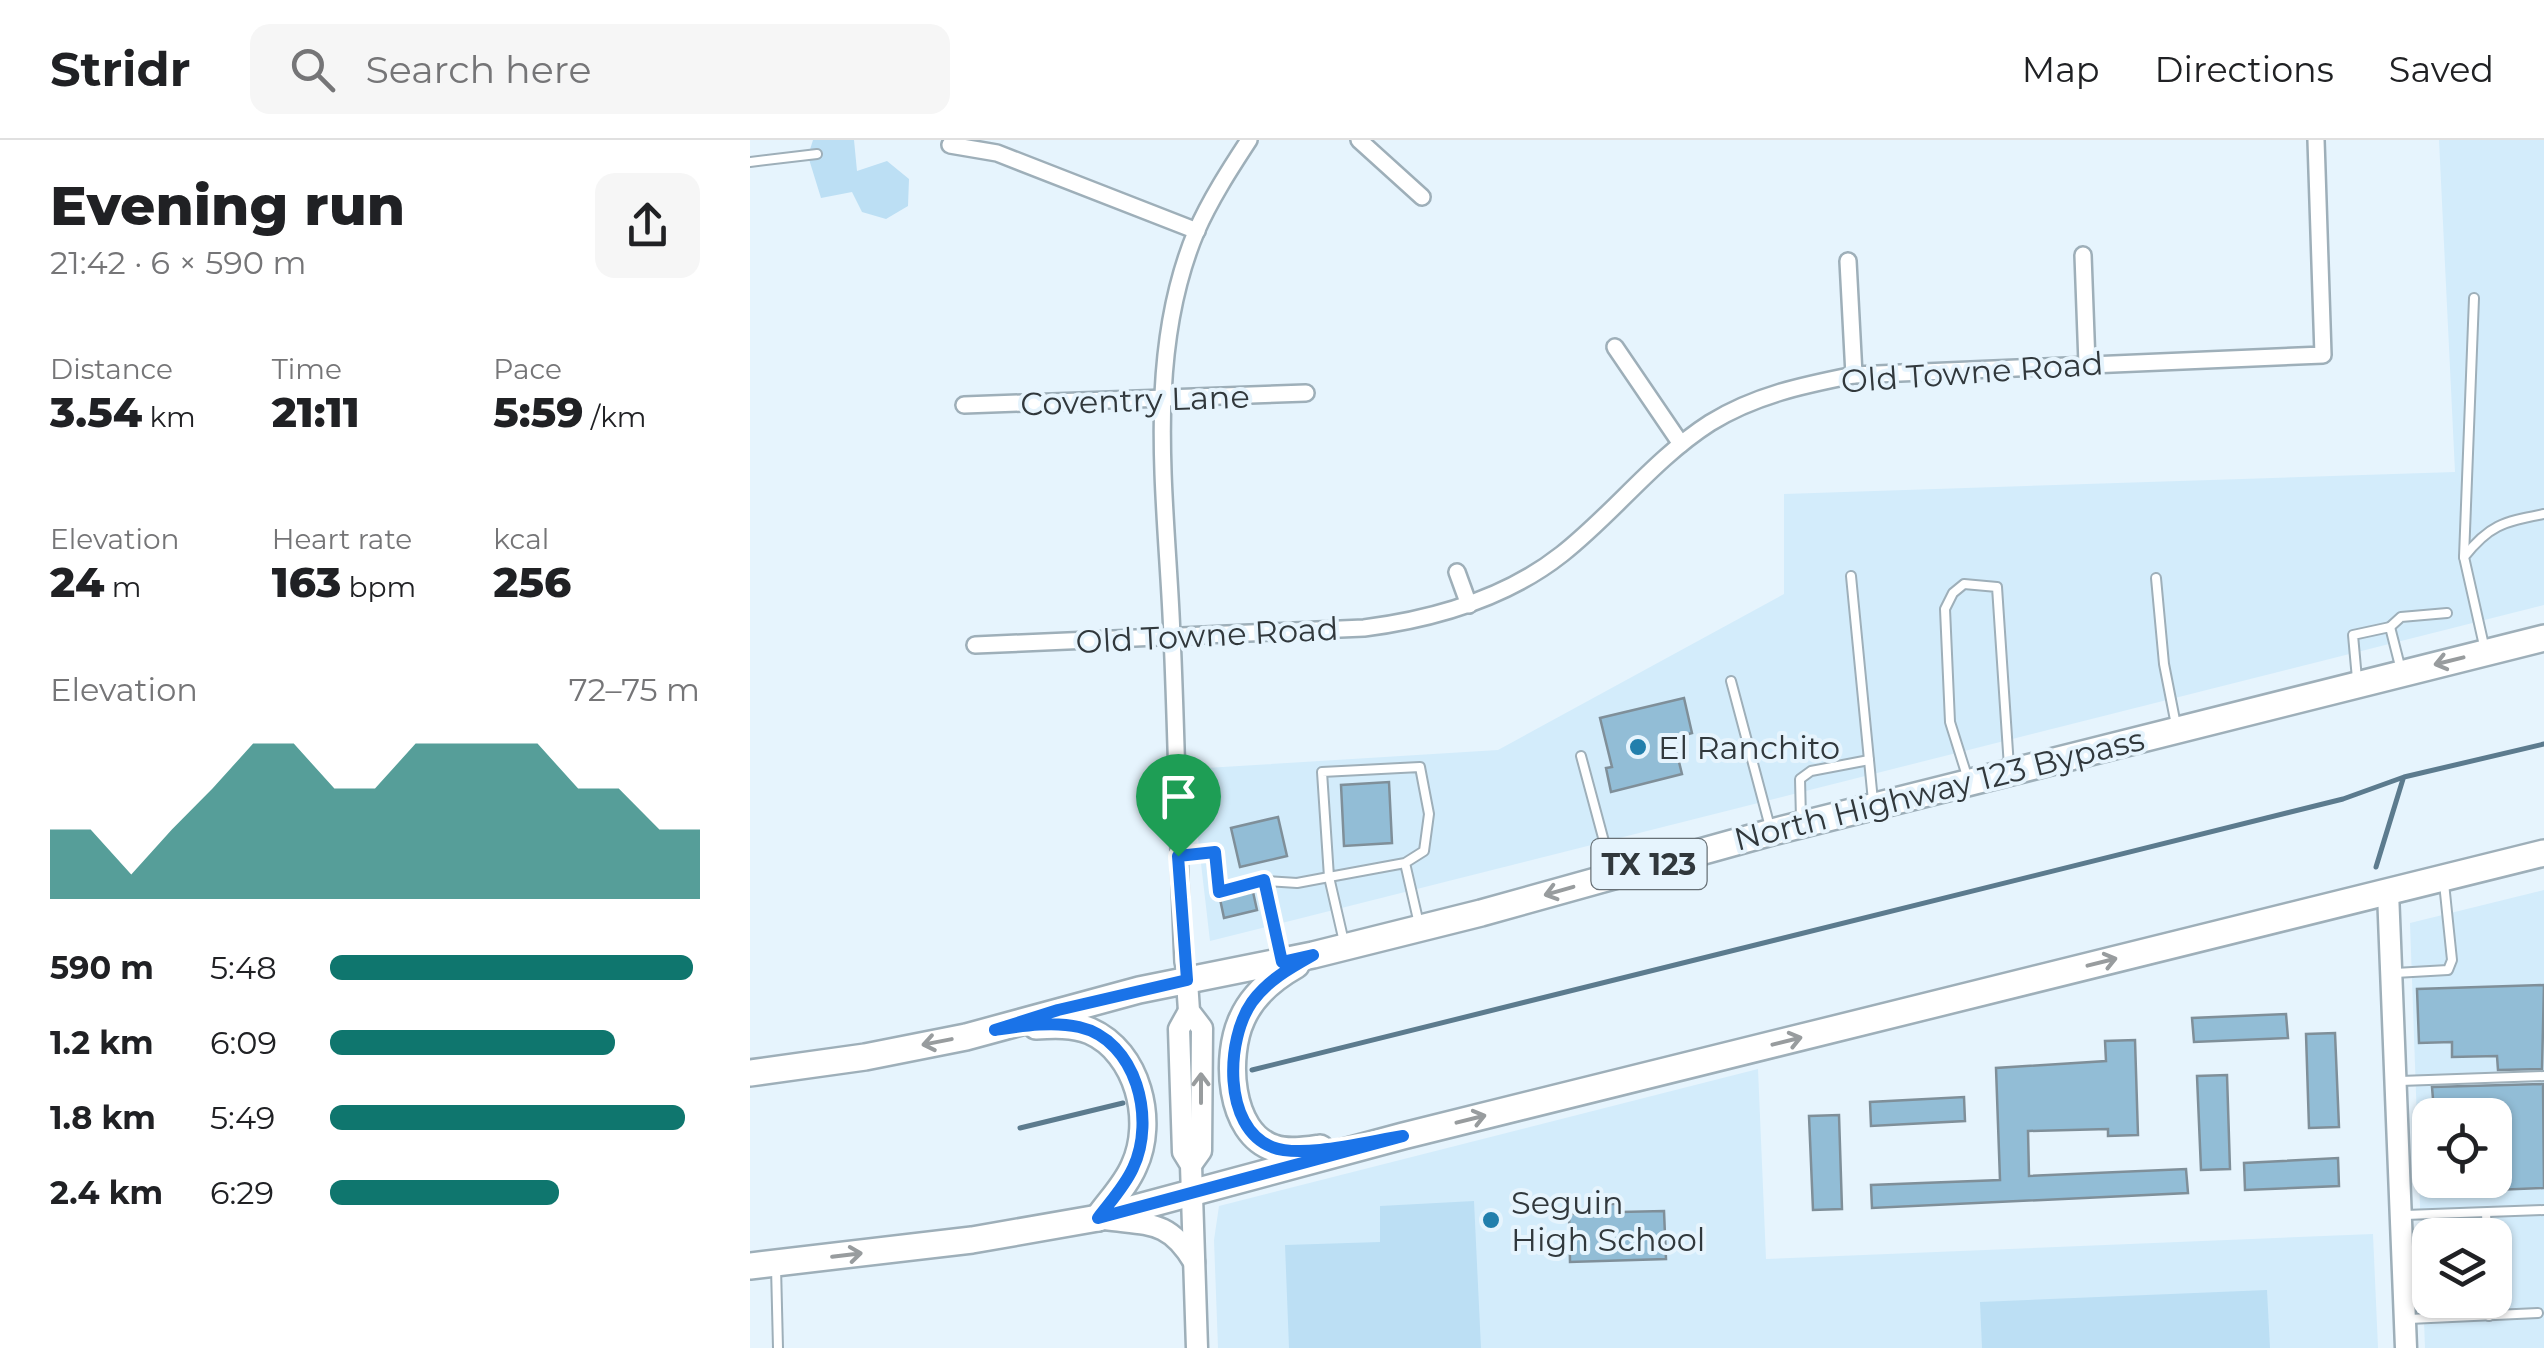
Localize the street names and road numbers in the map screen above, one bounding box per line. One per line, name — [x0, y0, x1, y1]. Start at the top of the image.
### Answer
street label: Old Towne Road — [1840, 343, 2104, 401]
street label: Coventry Lane — [1020, 377, 1250, 423]
street label: Old Towne Road — [1075, 609, 1339, 661]
street label: North Highway 123 Bypass — [1730, 719, 2148, 859]
road number: TX 123 — [1592, 839, 1706, 889]

